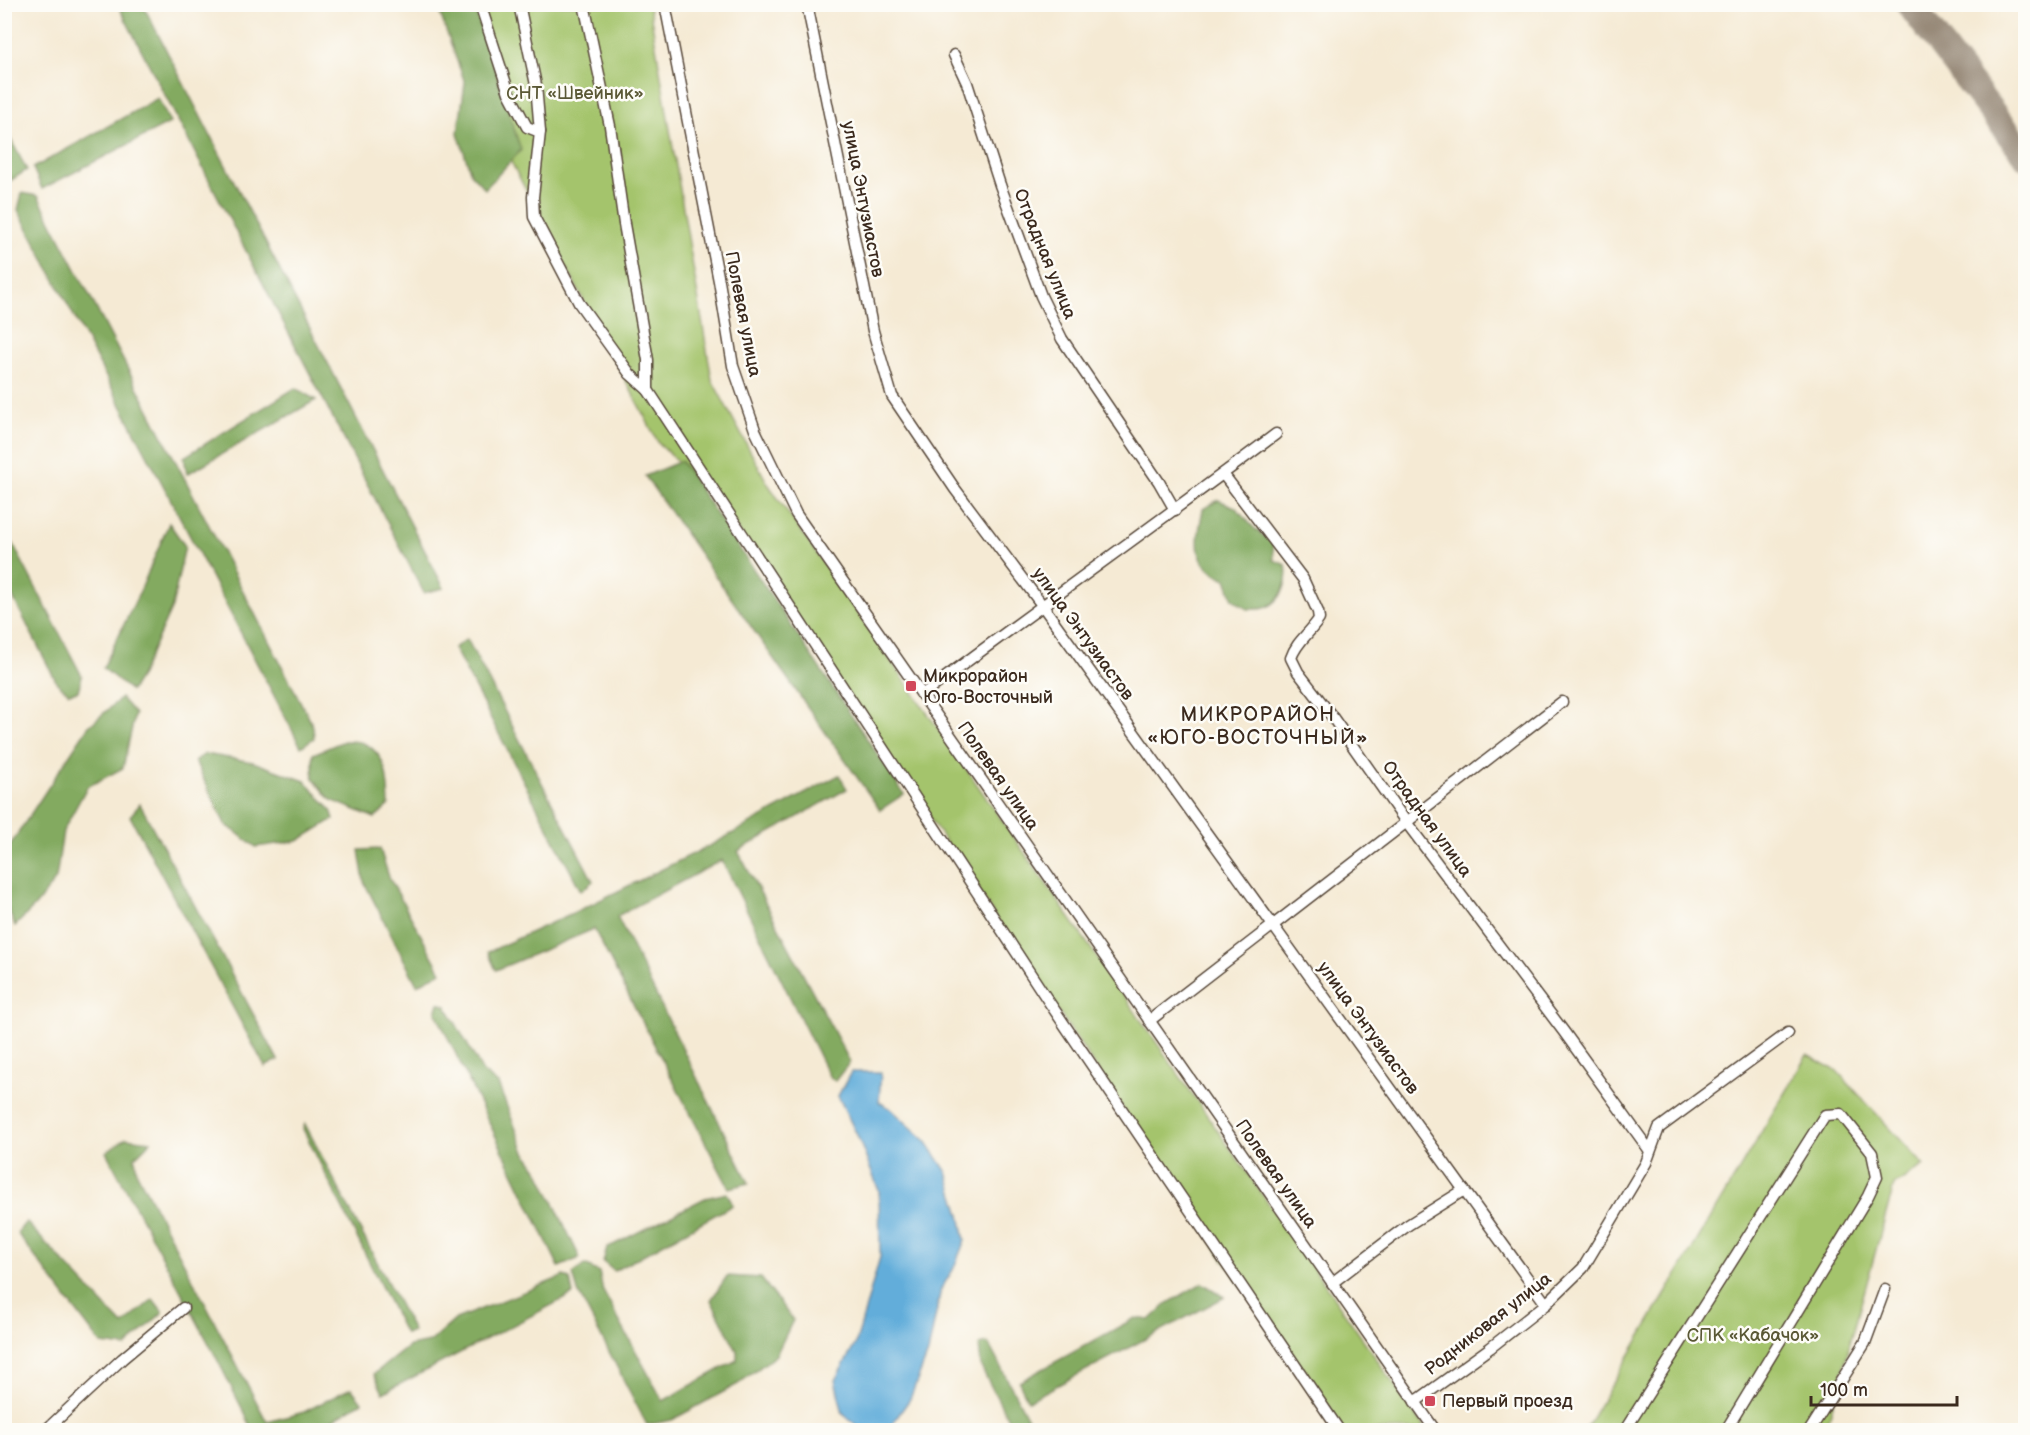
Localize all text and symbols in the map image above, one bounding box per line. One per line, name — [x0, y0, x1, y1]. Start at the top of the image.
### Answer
park label: СНТ «Швейник» — [506, 83, 644, 104]
street label: улица Энтузиастов — [838, 119, 889, 279]
street label: Отрадная улица — [1009, 186, 1081, 322]
street label: Полевая улица — [721, 249, 766, 379]
street label: улица Энтузиастов — [1028, 564, 1138, 705]
place label: Микрорайон Юго-Восточный — [923, 666, 1053, 708]
marker: Микрорайон Юго-Восточный — [904, 679, 918, 693]
district label: МИКРОРАЙОН «ЮГО-ВОСТОЧНЫЙ» — [1147, 703, 1369, 750]
street label: Полевая улица — [953, 718, 1043, 835]
street label: Отрадная улица — [1378, 757, 1476, 881]
street label: улица Энтузиастов — [1313, 958, 1423, 1099]
street label: Полевая улица — [1231, 1116, 1321, 1233]
street label: Родниковая улица — [1421, 1268, 1556, 1380]
park label: СПК «Кабачок» — [1687, 1325, 1819, 1346]
scale bar — [1811, 1369, 1956, 1407]
text: 100 m — [1820, 1380, 1868, 1401]
place label: Первый проезд — [1442, 1391, 1573, 1412]
marker: Первый проезд — [1423, 1394, 1437, 1408]

